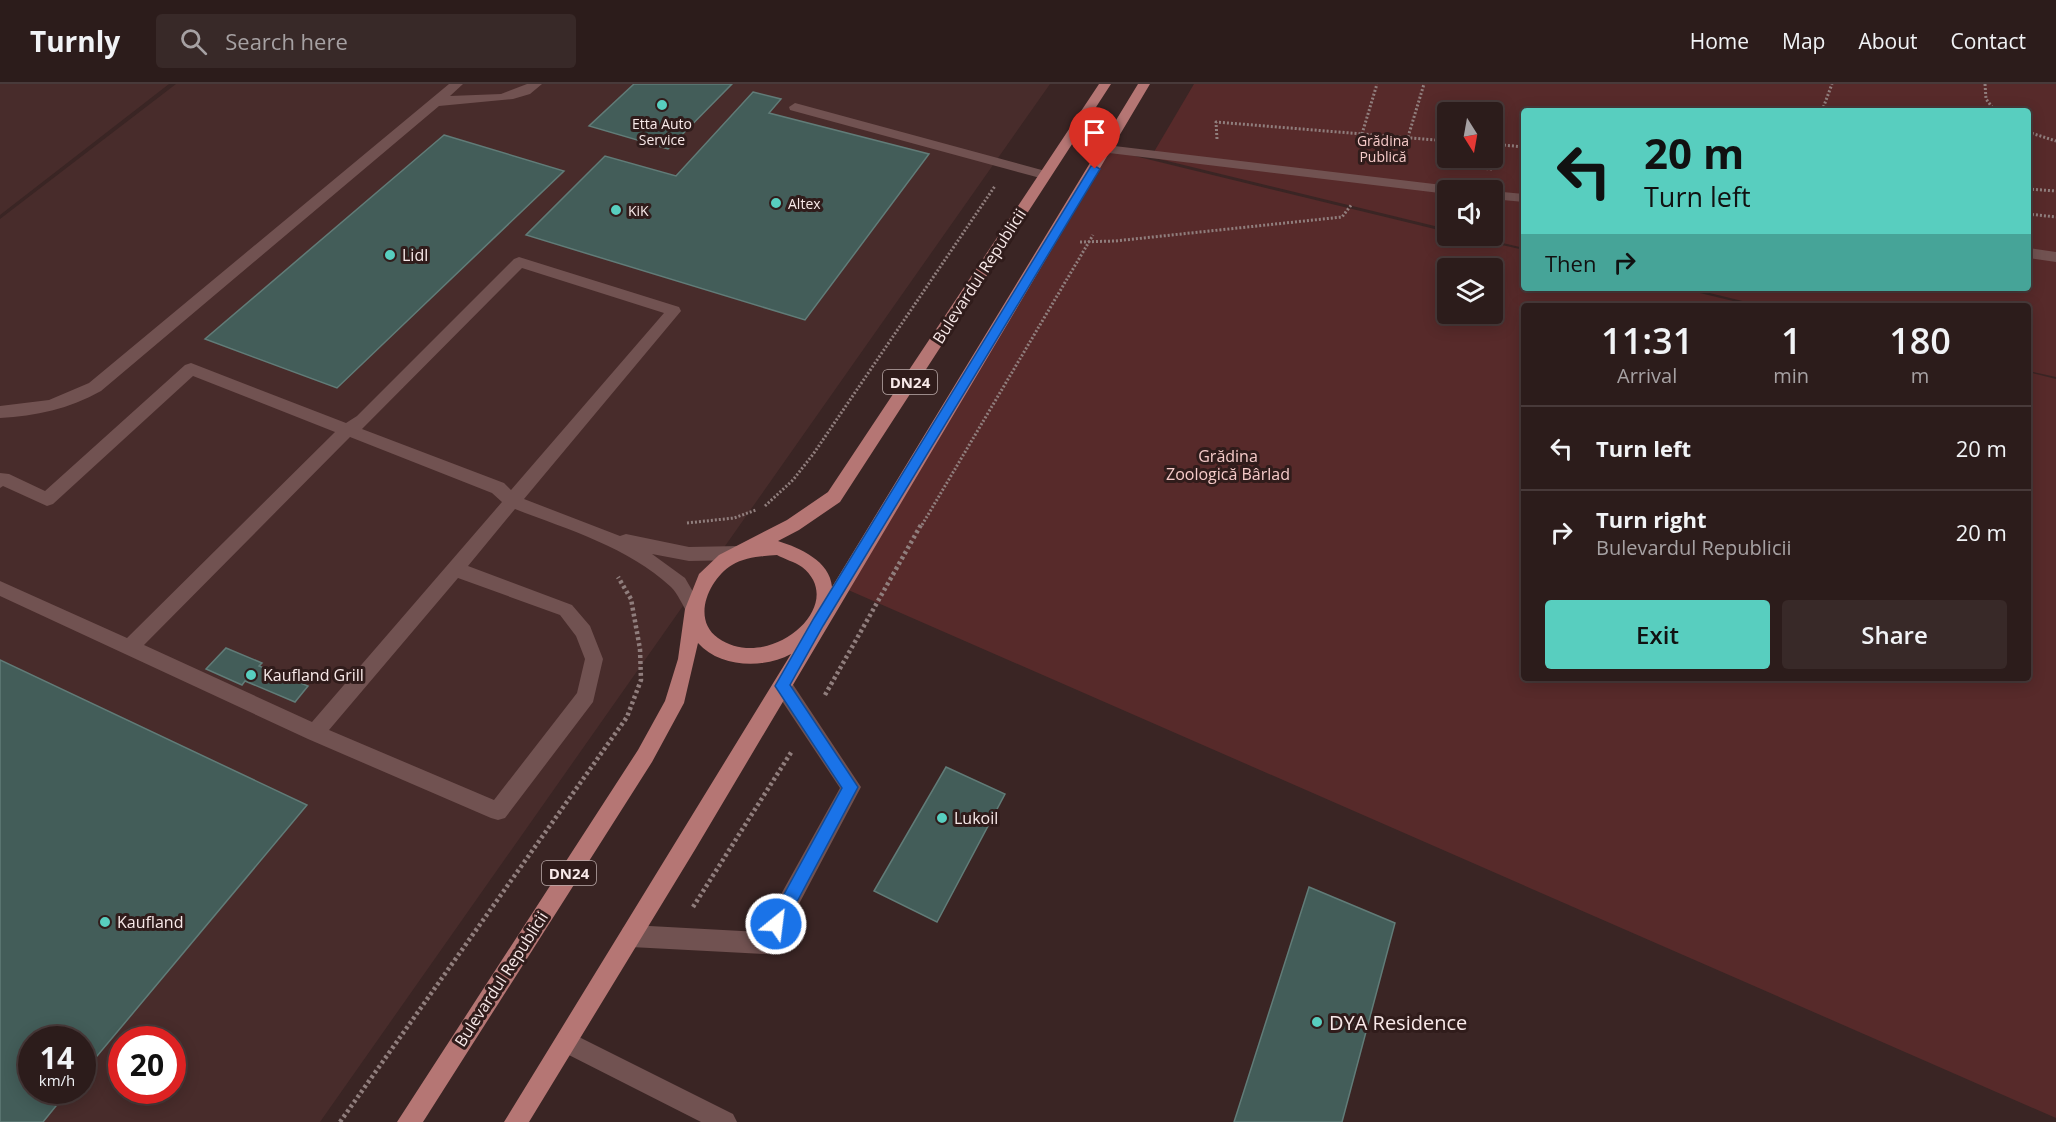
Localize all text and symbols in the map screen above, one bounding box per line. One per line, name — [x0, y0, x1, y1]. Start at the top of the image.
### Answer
search box — [156, 14, 576, 68]
text: Turnly — [30, 22, 120, 60]
icon: search — [177, 25, 210, 58]
text: Search here — [225, 26, 348, 56]
text: Home — [1690, 27, 1749, 55]
text: Map — [1782, 27, 1825, 55]
text: About — [1858, 27, 1918, 55]
text: Contact — [1951, 27, 2026, 55]
marker: Etta Auto Service — [655, 98, 669, 112]
north arrow — [1437, 102, 1503, 168]
map controls — [1437, 102, 1503, 324]
pin — [1069, 107, 1120, 169]
place label: Etta Auto Service — [632, 114, 692, 149]
icon: arrive — [1078, 116, 1111, 149]
text: 20 m — [1644, 124, 1744, 181]
park label: Grădina Publică — [1357, 131, 1409, 166]
icon: left — [1545, 132, 1623, 210]
text: Turn left — [1644, 178, 1751, 215]
button: sound — [1437, 180, 1503, 246]
place label: Altex — [788, 194, 821, 213]
marker: Altex — [769, 196, 783, 210]
place label: KiK — [628, 201, 649, 220]
marker: KiK — [609, 203, 623, 217]
street label: Bulevardul Republicii — [927, 204, 1031, 348]
place label: Lidl — [402, 244, 428, 266]
icon: right — [1608, 246, 1641, 279]
marker: Lidl — [383, 248, 397, 262]
text: Then — [1545, 248, 1596, 278]
button: layers — [1437, 258, 1503, 324]
text: 11:31 — [1601, 316, 1693, 365]
text: 1 — [1781, 316, 1802, 365]
text: 180 — [1889, 316, 1951, 365]
text: Arrival — [1617, 362, 1677, 389]
text: min — [1773, 362, 1809, 389]
text: m — [1911, 362, 1929, 389]
road number: DN24 — [883, 370, 937, 394]
icon: left — [1545, 432, 1578, 465]
text: Turn left — [1596, 433, 1691, 463]
text: 20 m — [1956, 433, 2007, 463]
park label: Grădina Zoologică Bârlad — [1166, 445, 1290, 485]
text: Turn right — [1596, 504, 1707, 534]
icon: right — [1545, 516, 1578, 549]
text: 20 m — [1956, 517, 2007, 547]
text: Bulevardul Republicii — [1596, 534, 1792, 561]
button: Exit — [1545, 600, 1770, 669]
button: Share — [1782, 600, 2007, 669]
place label: Kaufland Grill — [263, 664, 364, 686]
marker: Kaufland Grill — [244, 668, 258, 682]
place label: Lukoil — [954, 807, 998, 829]
marker: Lukoil — [935, 811, 949, 825]
road number: DN24 — [542, 861, 596, 885]
position arrow — [744, 892, 808, 956]
street label: Bulevardul Republicii — [449, 907, 553, 1051]
place label: Kaufland — [117, 911, 183, 933]
marker: Kaufland — [98, 915, 112, 929]
place label: DYA Residence — [1329, 1009, 1467, 1036]
marker: DYA Residence — [1310, 1015, 1324, 1029]
speed limit sign: 20 — [108, 1026, 186, 1104]
text: 14 — [40, 1037, 74, 1078]
text: km/h — [39, 1070, 75, 1090]

